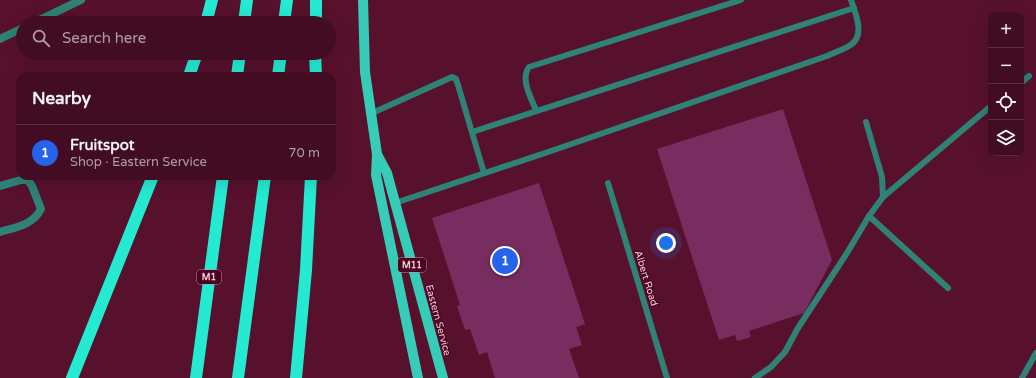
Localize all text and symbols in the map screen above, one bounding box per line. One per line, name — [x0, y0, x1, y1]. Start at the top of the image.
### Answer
map controls — [988, 12, 1024, 156]
button: + — [988, 12, 1024, 48]
search box — [16, 16, 336, 60]
icon: search — [30, 27, 52, 49]
text: Search here — [62, 29, 146, 47]
button: − — [988, 48, 1024, 84]
button: locate — [988, 84, 1024, 120]
text: Nearby — [32, 88, 91, 109]
button: layers — [988, 120, 1024, 156]
text: Fruitspot — [70, 136, 135, 154]
text: 1 — [41, 145, 49, 161]
text: 70 m — [288, 145, 320, 161]
text: Shop · Eastern Service — [70, 154, 207, 170]
your location — [656, 233, 676, 253]
pin: 1 — [492, 246, 518, 276]
street label: Albert Road — [632, 249, 660, 307]
road number: M11 — [398, 258, 426, 272]
road number: M1 — [197, 270, 221, 284]
street label: Eastern Service — [423, 283, 453, 357]

